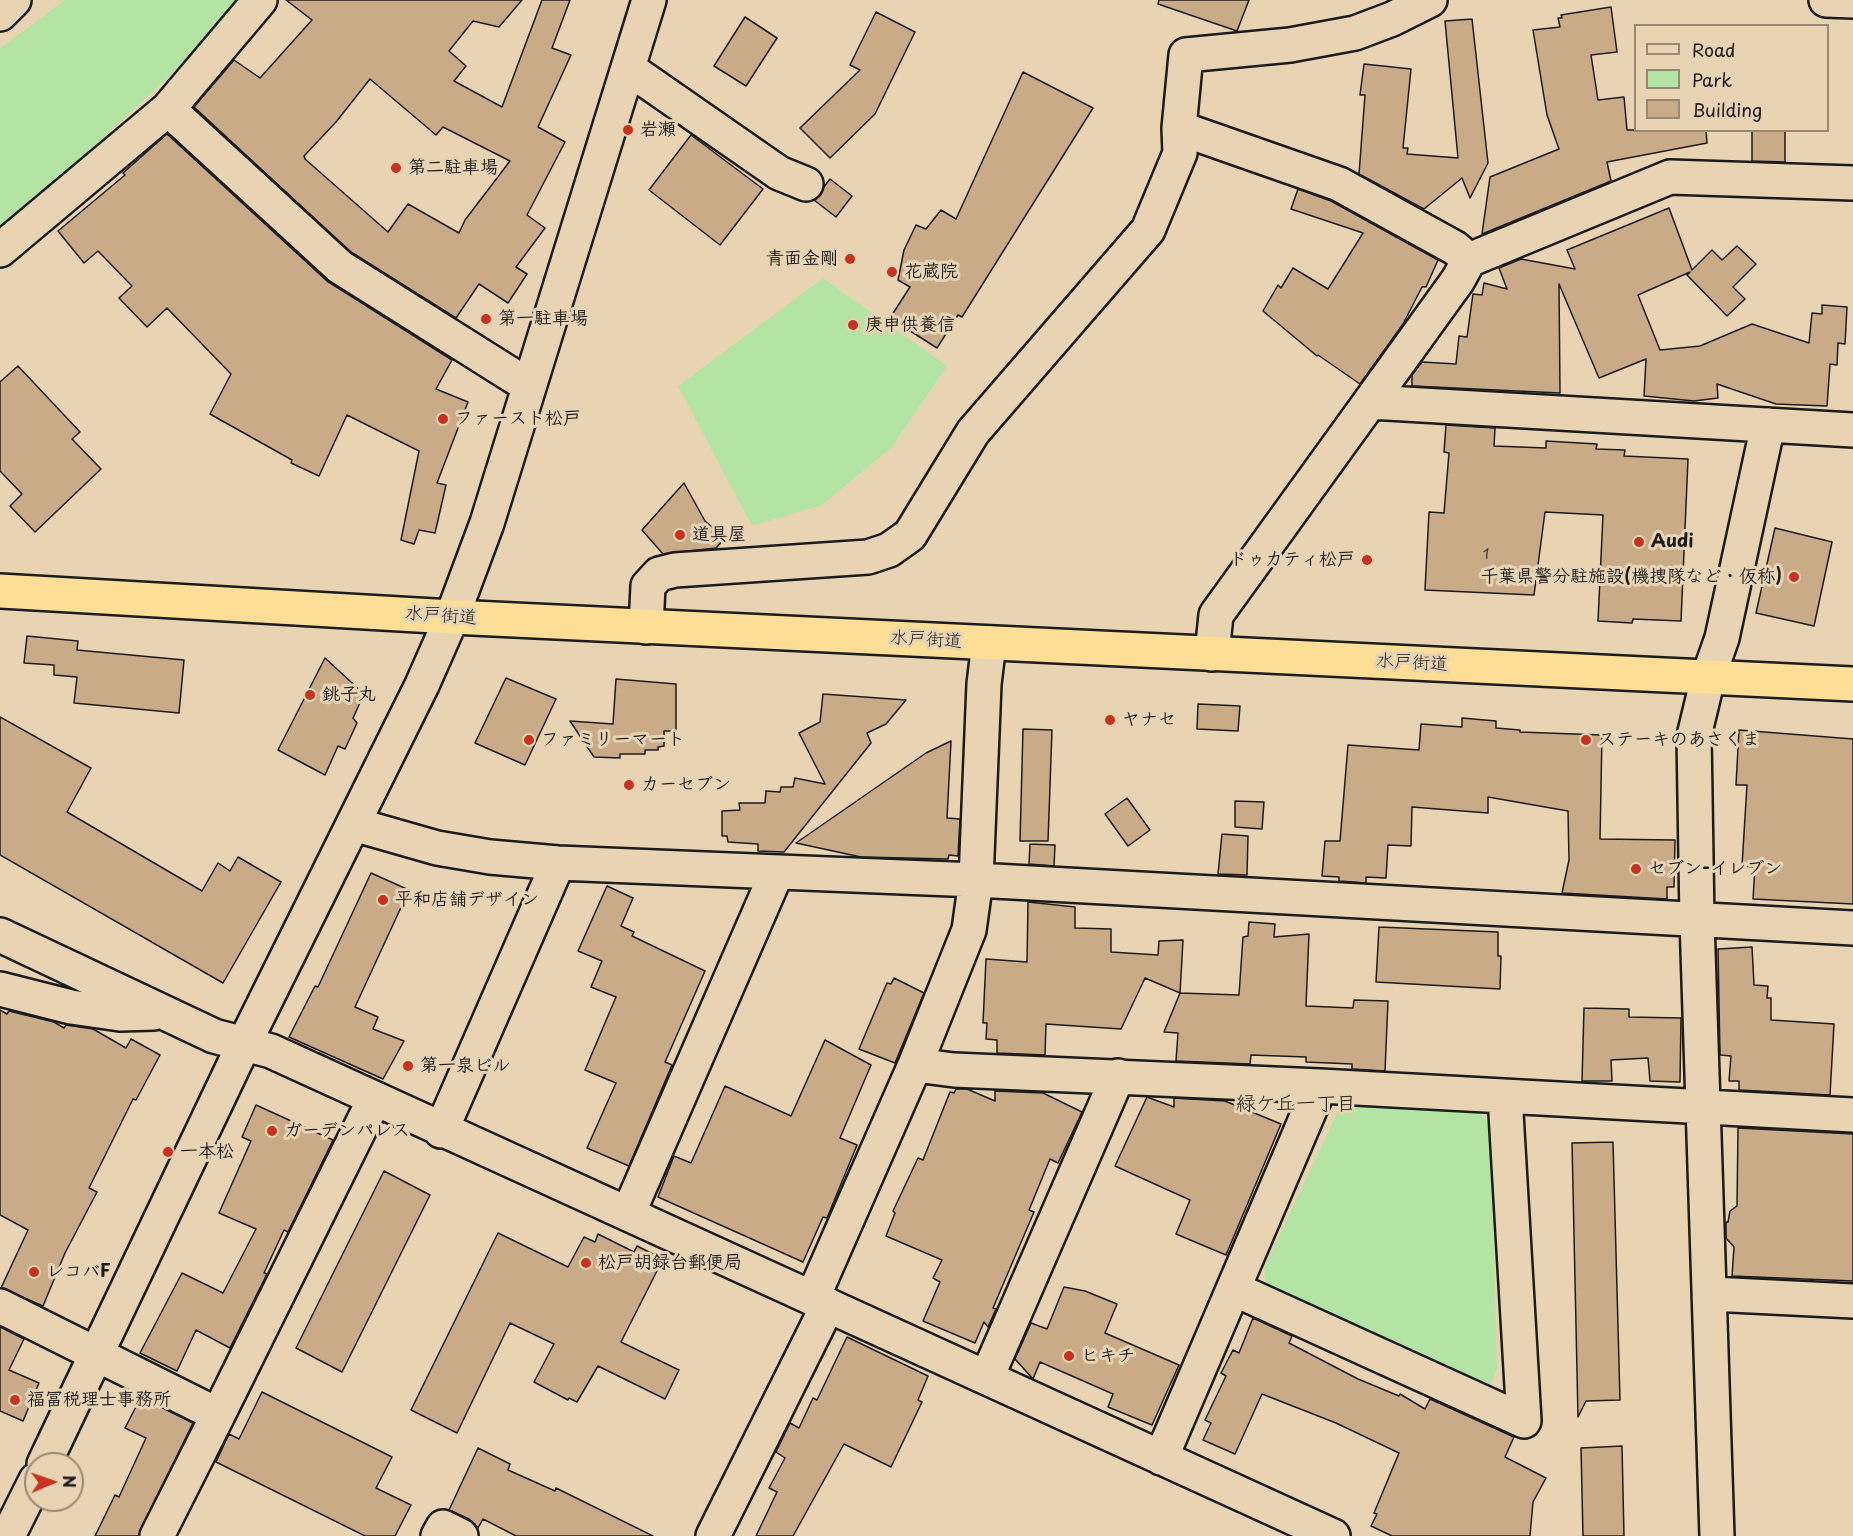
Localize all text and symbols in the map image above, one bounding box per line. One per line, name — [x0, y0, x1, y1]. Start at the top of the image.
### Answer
legend — [1634, 24, 1829, 132]
text: Road — [1692, 36, 1736, 63]
text: Park — [1692, 66, 1732, 93]
text: Building — [1692, 96, 1762, 123]
place label: 岩瀬 — [640, 119, 676, 141]
marker: 岩瀬 — [621, 123, 635, 137]
place label: 第二駐車場 — [408, 157, 498, 179]
marker: 第二駐車場 — [389, 161, 403, 175]
place label: 青面金剛 — [766, 248, 838, 270]
marker: 青面金剛 — [843, 252, 857, 266]
place label: 花蔵院 — [904, 261, 958, 283]
marker: 花蔵院 — [885, 265, 899, 279]
place label: 第一駐車場 — [498, 308, 588, 330]
marker: 第一駐車場 — [479, 312, 493, 326]
place label: 庚申供養信 — [865, 314, 955, 336]
marker: 庚申供養信 — [846, 318, 860, 332]
place label: ファースト松戸 — [455, 408, 581, 430]
marker: ファースト松戸 — [436, 412, 450, 426]
place label: 道具屋 — [692, 524, 746, 546]
marker: 道具屋 — [673, 528, 687, 542]
place label: Audi — [1651, 531, 1694, 553]
marker: Audi — [1632, 535, 1646, 549]
house number: 1 — [1483, 546, 1489, 564]
place label: ドゥカティ松戸 — [1229, 549, 1355, 571]
marker: ドゥカティ松戸 — [1360, 553, 1374, 567]
place label: 千葉県警分駐施設(機捜隊など・仮称) — [1480, 566, 1782, 588]
marker: 千葉県警分駐施設(機捜隊など・仮称) — [1787, 570, 1801, 584]
street label: 水戸街道 — [404, 603, 478, 629]
street label: 水戸街道 — [889, 627, 963, 653]
street label: 水戸街道 — [1375, 650, 1449, 676]
place label: 銚子丸 — [322, 684, 376, 706]
marker: 銚子丸 — [303, 688, 317, 702]
place label: ヤナセ — [1122, 709, 1176, 731]
marker: ヤナセ — [1103, 713, 1117, 727]
place label: ファミリーマート — [541, 729, 685, 751]
place label: ステーキのあさくま — [1598, 729, 1760, 751]
marker: ファミリーマート — [522, 733, 536, 747]
marker: ステーキのあさくま — [1579, 733, 1593, 747]
place label: カーセブン — [641, 774, 731, 796]
marker: カーセブン — [622, 778, 636, 792]
place label: セブン-イレブン — [1648, 858, 1782, 880]
marker: セブン-イレブン — [1629, 862, 1643, 876]
place label: 平和店舗デザイン — [395, 889, 539, 911]
marker: 平和店舗デザイン — [376, 893, 390, 907]
place label: 第一泉ビル — [420, 1055, 510, 1077]
marker: 第一泉ビル — [401, 1059, 415, 1073]
district label: 緑ケ丘一丁目 — [1236, 1092, 1356, 1116]
place label: ガーデンパレス — [284, 1120, 410, 1142]
marker: ガーデンパレス — [265, 1124, 279, 1138]
place label: 一本松 — [180, 1141, 234, 1163]
marker: 一本松 — [161, 1145, 175, 1159]
place label: 松戸胡録台郵便局 — [598, 1252, 742, 1274]
marker: 松戸胡録台郵便局 — [579, 1256, 593, 1270]
place label: レコバF — [46, 1261, 111, 1283]
marker: レコバF — [27, 1265, 41, 1279]
place label: ヒキチ — [1081, 1345, 1135, 1367]
marker: ヒキチ — [1062, 1349, 1076, 1363]
place label: 福冨税理士事務所 — [27, 1389, 171, 1411]
marker: 福冨税理士事務所 — [8, 1393, 22, 1407]
north arrow — [24, 1452, 84, 1512]
text: N — [58, 1475, 82, 1488]

